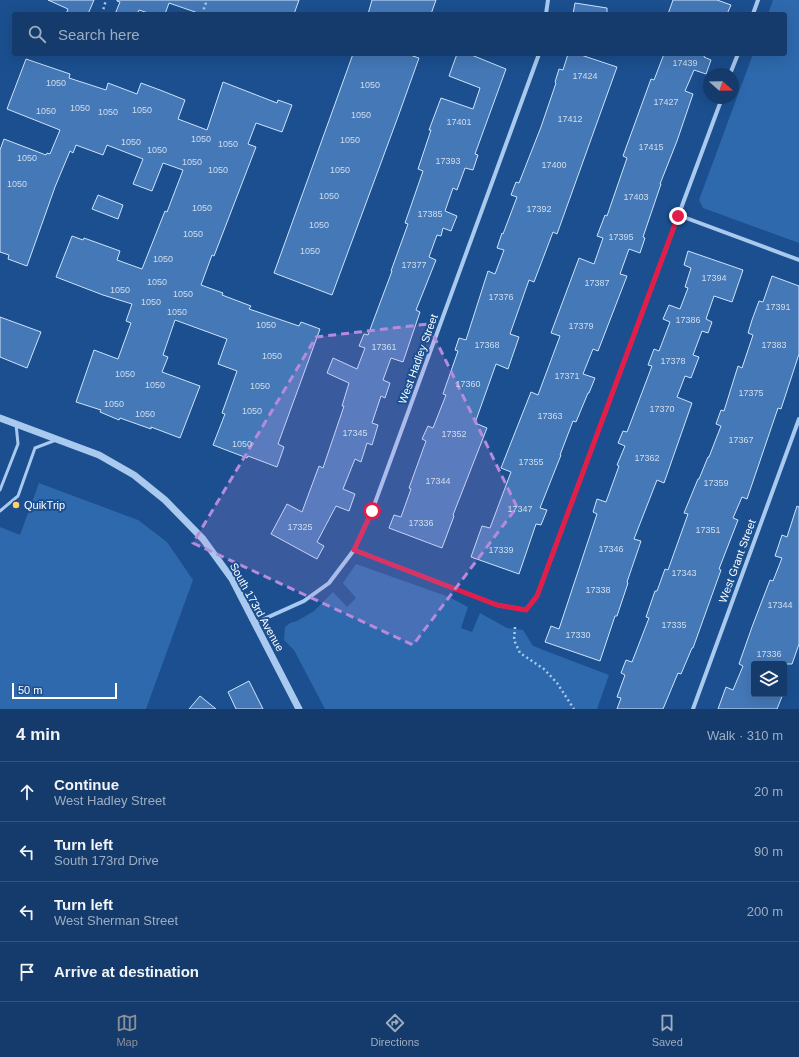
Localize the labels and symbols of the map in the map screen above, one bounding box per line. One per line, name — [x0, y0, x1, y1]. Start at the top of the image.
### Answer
house number: 17439 — [672, 58, 698, 68]
north arrow — [703, 68, 739, 104]
house number: 17424 — [572, 71, 598, 81]
house number: 1050 — [46, 78, 66, 88]
house number: 1050 — [360, 80, 380, 90]
house number: 17427 — [653, 97, 679, 107]
house number: 1050 — [70, 103, 90, 113]
house number: 1050 — [132, 105, 152, 115]
house number: 1050 — [36, 106, 56, 116]
house number: 1050 — [98, 107, 118, 117]
house number: 1050 — [351, 110, 371, 120]
house number: 17412 — [557, 114, 583, 124]
house number: 17401 — [446, 117, 472, 127]
house number: 1050 — [191, 134, 211, 144]
house number: 1050 — [340, 135, 360, 145]
house number: 1050 — [121, 137, 141, 147]
house number: 1050 — [218, 139, 238, 149]
house number: 17415 — [638, 142, 664, 152]
house number: 1050 — [147, 145, 167, 155]
house number: 1050 — [17, 153, 37, 163]
house number: 17393 — [435, 156, 461, 166]
house number: 1050 — [182, 157, 202, 167]
house number: 17400 — [541, 160, 567, 170]
house number: 1050 — [208, 165, 228, 175]
house number: 1050 — [330, 165, 350, 175]
house number: 1050 — [7, 179, 27, 189]
house number: 1050 — [319, 191, 339, 201]
house number: 17403 — [623, 192, 649, 202]
house number: 1050 — [192, 203, 212, 213]
house number: 17392 — [526, 204, 552, 214]
route end — [669, 207, 687, 225]
house number: 17385 — [417, 209, 443, 219]
house number: 1050 — [309, 220, 329, 230]
house number: 1050 — [183, 229, 203, 239]
house number: 17395 — [608, 232, 634, 242]
house number: 1050 — [300, 246, 320, 256]
house number: 1050 — [153, 254, 173, 264]
house number: 17377 — [401, 260, 427, 270]
house number: 17394 — [701, 273, 727, 283]
house number: 1050 — [147, 277, 167, 287]
house number: 17387 — [584, 278, 610, 288]
house number: 1050 — [110, 285, 130, 295]
house number: 1050 — [173, 289, 193, 299]
house number: 17376 — [488, 292, 514, 302]
house number: 1050 — [141, 297, 161, 307]
house number: 17391 — [765, 302, 791, 312]
house number: 1050 — [167, 307, 187, 317]
street label: West Hadley Street — [396, 313, 440, 405]
house number: 17386 — [675, 315, 701, 325]
house number: 1050 — [256, 320, 276, 330]
house number: 17379 — [568, 321, 594, 331]
house number: 17368 — [474, 340, 500, 350]
house number: 17383 — [761, 340, 787, 350]
house number: 17361 — [371, 342, 397, 352]
house number: 1050 — [262, 351, 282, 361]
house number: 17378 — [660, 356, 686, 366]
house number: 1050 — [115, 369, 135, 379]
house number: 17371 — [554, 371, 580, 381]
house number: 17360 — [455, 379, 481, 389]
house number: 1050 — [145, 380, 165, 390]
house number: 1050 — [250, 381, 270, 391]
house number: 17375 — [738, 388, 764, 398]
house number: 1050 — [104, 399, 124, 409]
house number: 17370 — [649, 404, 675, 414]
house number: 1050 — [242, 406, 262, 416]
house number: 1050 — [135, 409, 155, 419]
house number: 17363 — [537, 411, 563, 421]
house number: 17345 — [342, 428, 368, 438]
house number: 17352 — [441, 429, 467, 439]
house number: 17367 — [728, 435, 754, 445]
house number: 1050 — [232, 439, 252, 449]
house number: 17362 — [634, 453, 660, 463]
house number: 17355 — [518, 457, 544, 467]
house number: 17344 — [425, 476, 451, 486]
house number: 17359 — [703, 478, 729, 488]
place label: QuikTrip — [24, 499, 65, 511]
marker: QuikTrip — [11, 500, 21, 510]
route start — [363, 502, 381, 520]
house number: 17347 — [507, 504, 533, 514]
house number: 17336 — [408, 518, 434, 528]
street label: West Grant Street — [716, 518, 758, 604]
house number: 17325 — [287, 522, 313, 532]
house number: 17351 — [695, 525, 721, 535]
house number: 17346 — [598, 544, 624, 554]
house number: 17339 — [488, 545, 514, 555]
street label: South 173rd Avenue — [228, 561, 286, 653]
house number: 17343 — [671, 568, 697, 578]
house number: 17338 — [585, 585, 611, 595]
house number: 17344 — [767, 600, 793, 610]
house number: 17335 — [661, 620, 687, 630]
house number: 17330 — [565, 630, 591, 640]
house number: 17336 — [756, 649, 782, 659]
scale bar — [12, 681, 117, 700]

